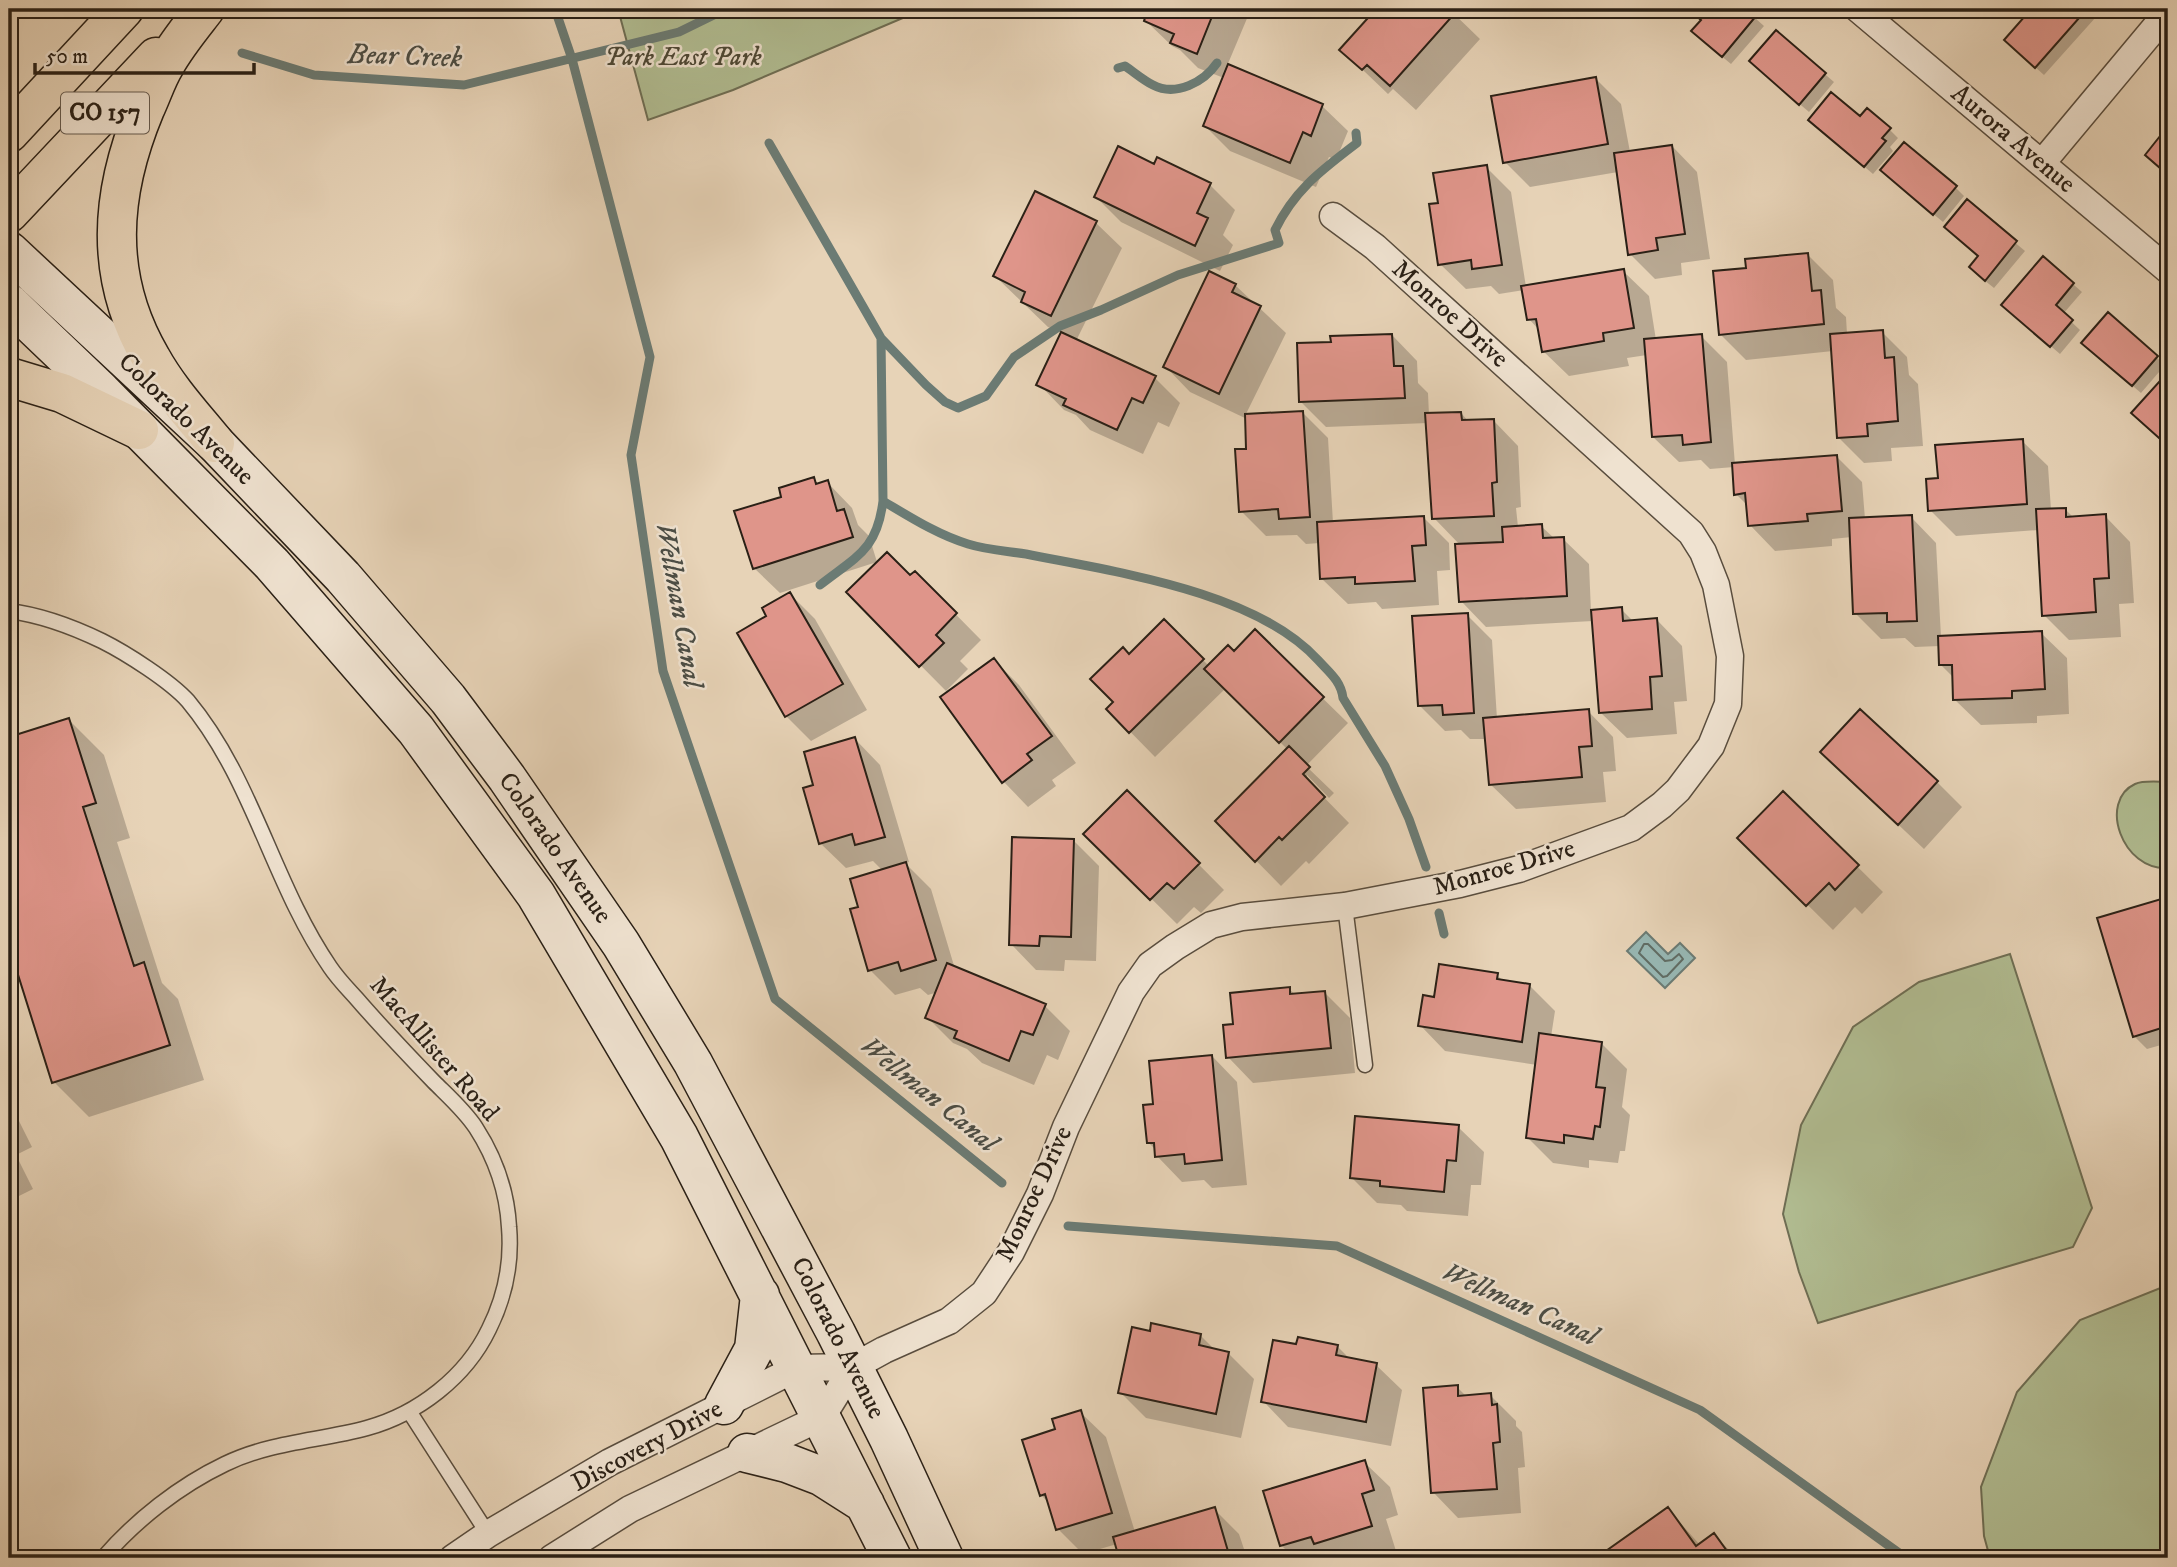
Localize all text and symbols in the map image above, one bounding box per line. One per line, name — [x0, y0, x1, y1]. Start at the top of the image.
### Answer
scale bar — [35, 32, 254, 76]
water label: Bear Creek — [346, 36, 463, 75]
park label: Park East Park — [604, 41, 762, 74]
text: 50 m — [46, 44, 88, 70]
street label: Aurora Avenue — [1944, 77, 2082, 201]
road number: CO 157 — [61, 92, 149, 134]
street label: Monroe Drive — [1385, 253, 1515, 375]
street label: Colorado Avenue — [111, 346, 261, 492]
water label: Wellman Canal — [647, 520, 711, 693]
street label: Colorado Avenue — [491, 766, 619, 930]
street label: Monroe Drive — [1429, 832, 1579, 904]
street label: MacAllister Road — [362, 970, 506, 1128]
water label: Wellman Canal — [853, 1028, 1007, 1162]
street label: Monroe Drive — [988, 1121, 1080, 1267]
street label: Colorado Avenue — [783, 1252, 893, 1424]
water label: Wellman Canal — [1437, 1254, 1606, 1355]
street label: Discovery Drive — [566, 1392, 728, 1500]

